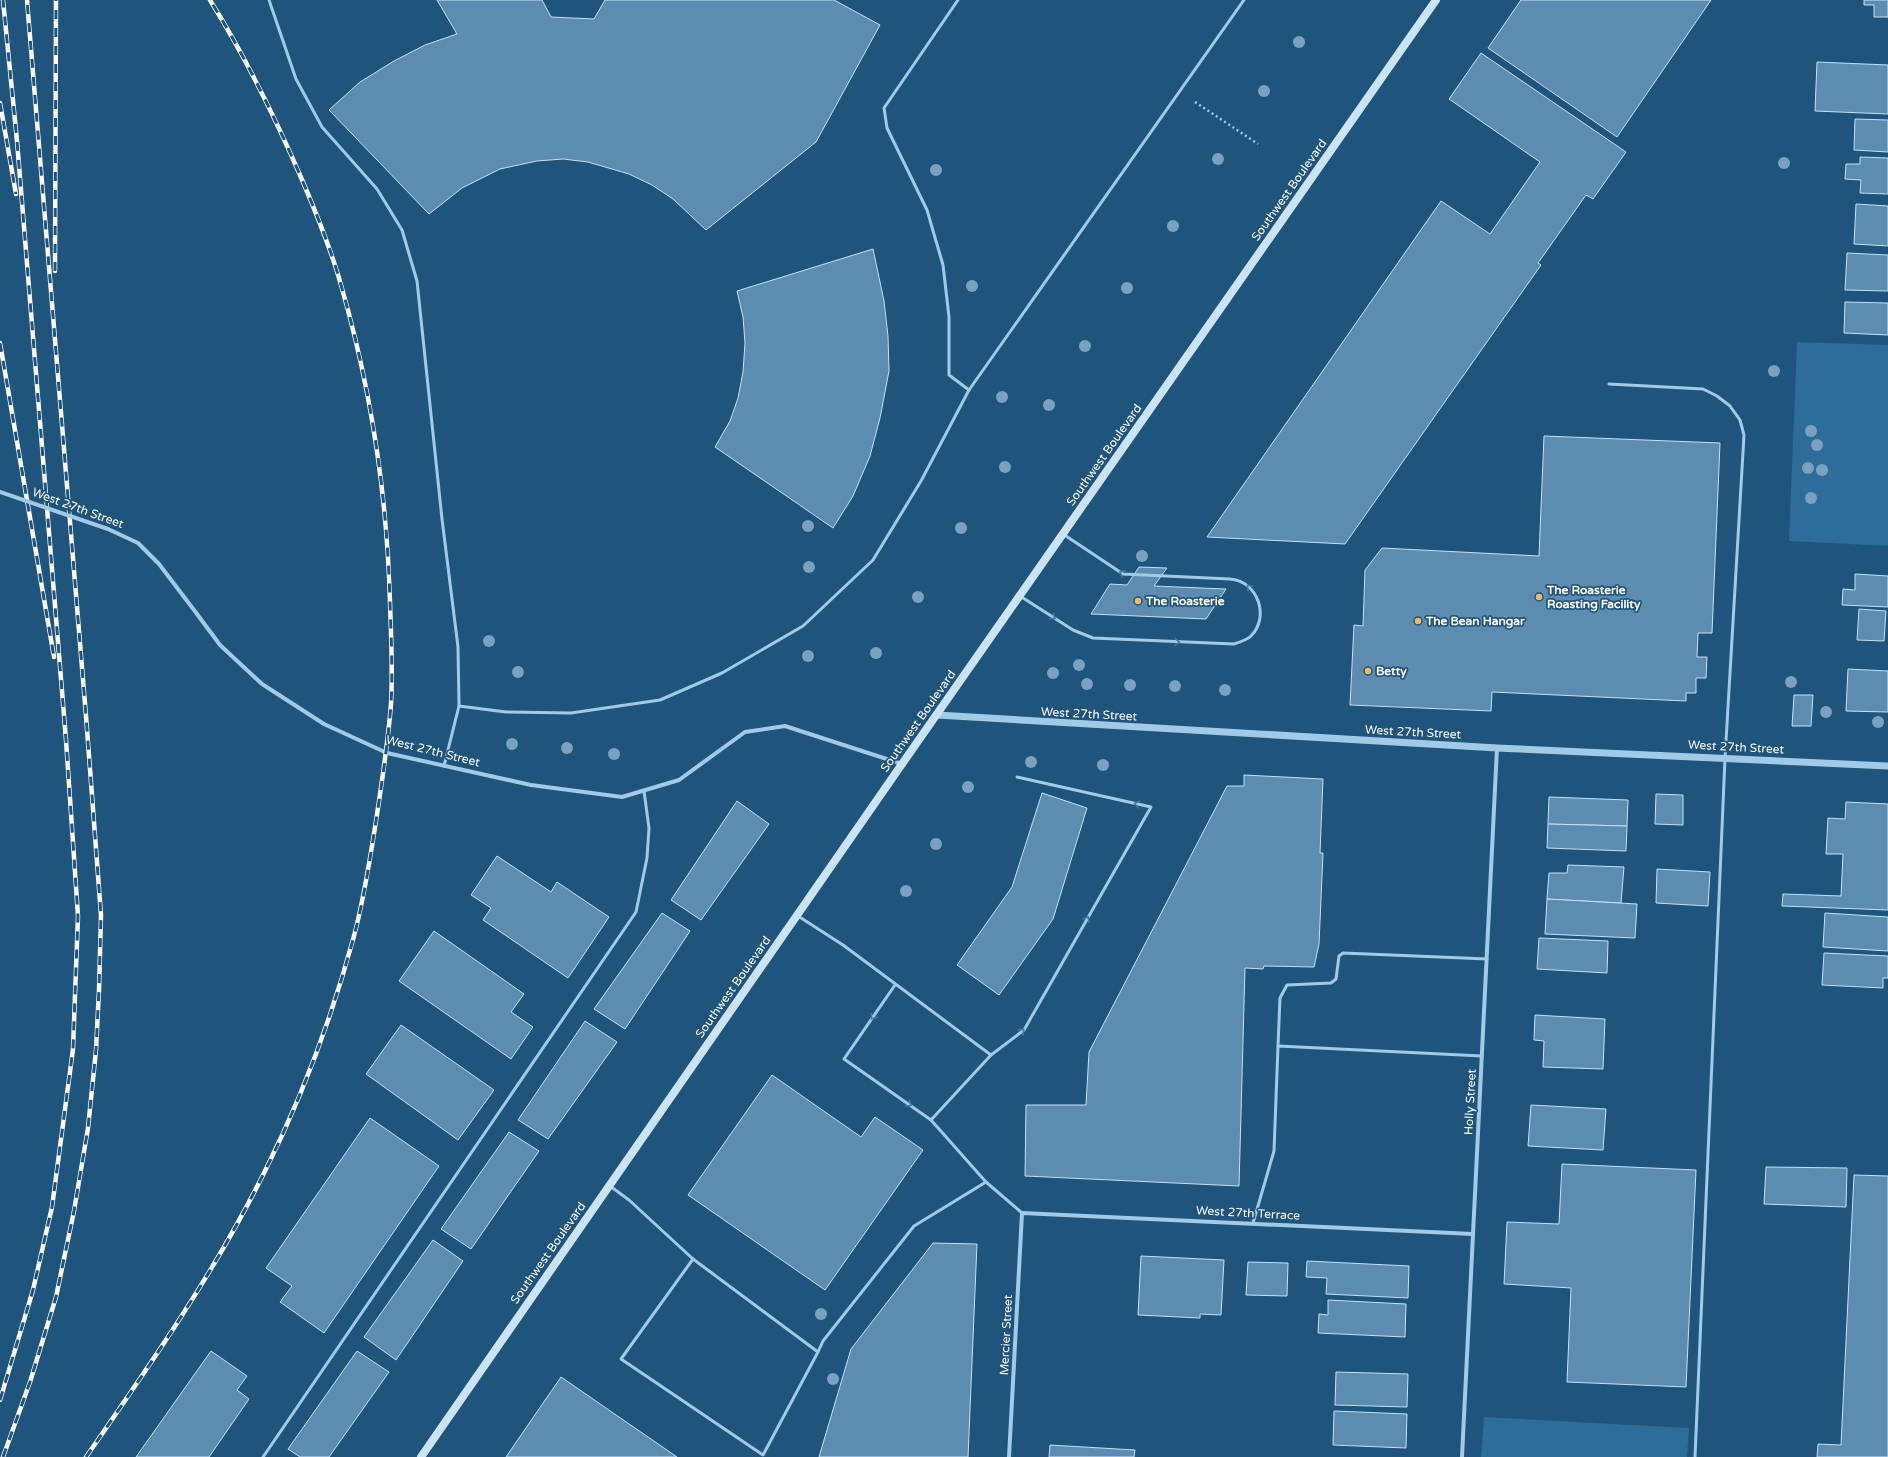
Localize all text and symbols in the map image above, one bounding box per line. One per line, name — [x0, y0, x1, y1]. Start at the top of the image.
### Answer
street label: Southwest Boulevard — [1249, 136, 1329, 244]
street label: Southwest Boulevard — [1064, 401, 1144, 509]
street label: West 27th Street — [30, 485, 126, 531]
one-way arrow — [1119, 570, 1127, 578]
place label: The Roasterie Roasting Facility — [1546, 583, 1641, 612]
one-way arrow — [1246, 584, 1254, 592]
marker: The Roasterie Roasting Facility — [1534, 592, 1544, 602]
place label: The Roasterie — [1145, 594, 1225, 608]
marker: The Roasterie — [1133, 596, 1143, 606]
one-way arrow — [1048, 612, 1055, 619]
place label: The Bean Hangar — [1425, 614, 1525, 629]
marker: The Bean Hangar — [1413, 616, 1423, 626]
one-way arrow — [1174, 637, 1180, 646]
place label: Betty — [1376, 664, 1407, 679]
marker: Betty — [1363, 666, 1373, 676]
street label: Southwest Boulevard — [878, 667, 958, 775]
street label: West 27th Street — [1041, 704, 1138, 724]
street label: West 27th Street — [1365, 722, 1462, 742]
street label: West 27th Street — [385, 733, 482, 770]
street label: West 27th Street — [1688, 737, 1785, 757]
one-way arrow — [1133, 800, 1140, 808]
one-way arrow — [1083, 916, 1090, 923]
street label: Southwest Boulevard — [693, 933, 773, 1041]
one-way arrow — [870, 1013, 878, 1020]
one-way arrow — [1017, 1028, 1025, 1036]
street label: Holly Street — [1461, 1068, 1479, 1135]
one-way arrow — [905, 1099, 912, 1107]
street label: Southwest Boulevard — [508, 1199, 588, 1307]
street label: West 27th Terrace — [1196, 1203, 1301, 1223]
street label: Mercier Street — [997, 1294, 1015, 1376]

